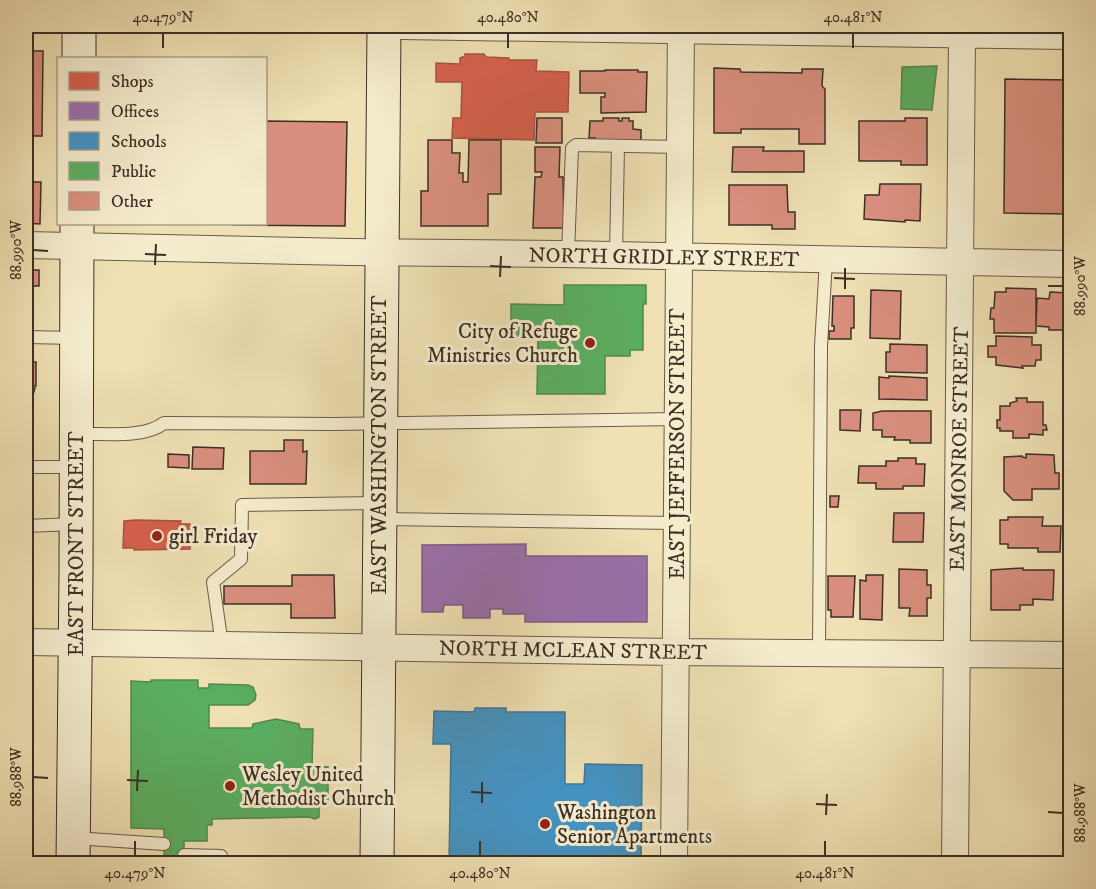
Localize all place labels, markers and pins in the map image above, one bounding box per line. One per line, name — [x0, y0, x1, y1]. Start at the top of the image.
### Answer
place label: City of Refuge Ministries Church — [427, 319, 578, 369]
marker: City of Refuge Ministries Church — [583, 336, 597, 350]
place label: girl Friday — [169, 524, 259, 550]
marker: girl Friday — [150, 529, 164, 543]
place label: Wesley United Methodist Church — [241, 762, 394, 812]
marker: Wesley United Methodist Church — [223, 779, 237, 793]
place label: Washington Senior Apartments — [556, 800, 712, 850]
marker: Washington Senior Apartments — [538, 817, 552, 831]

